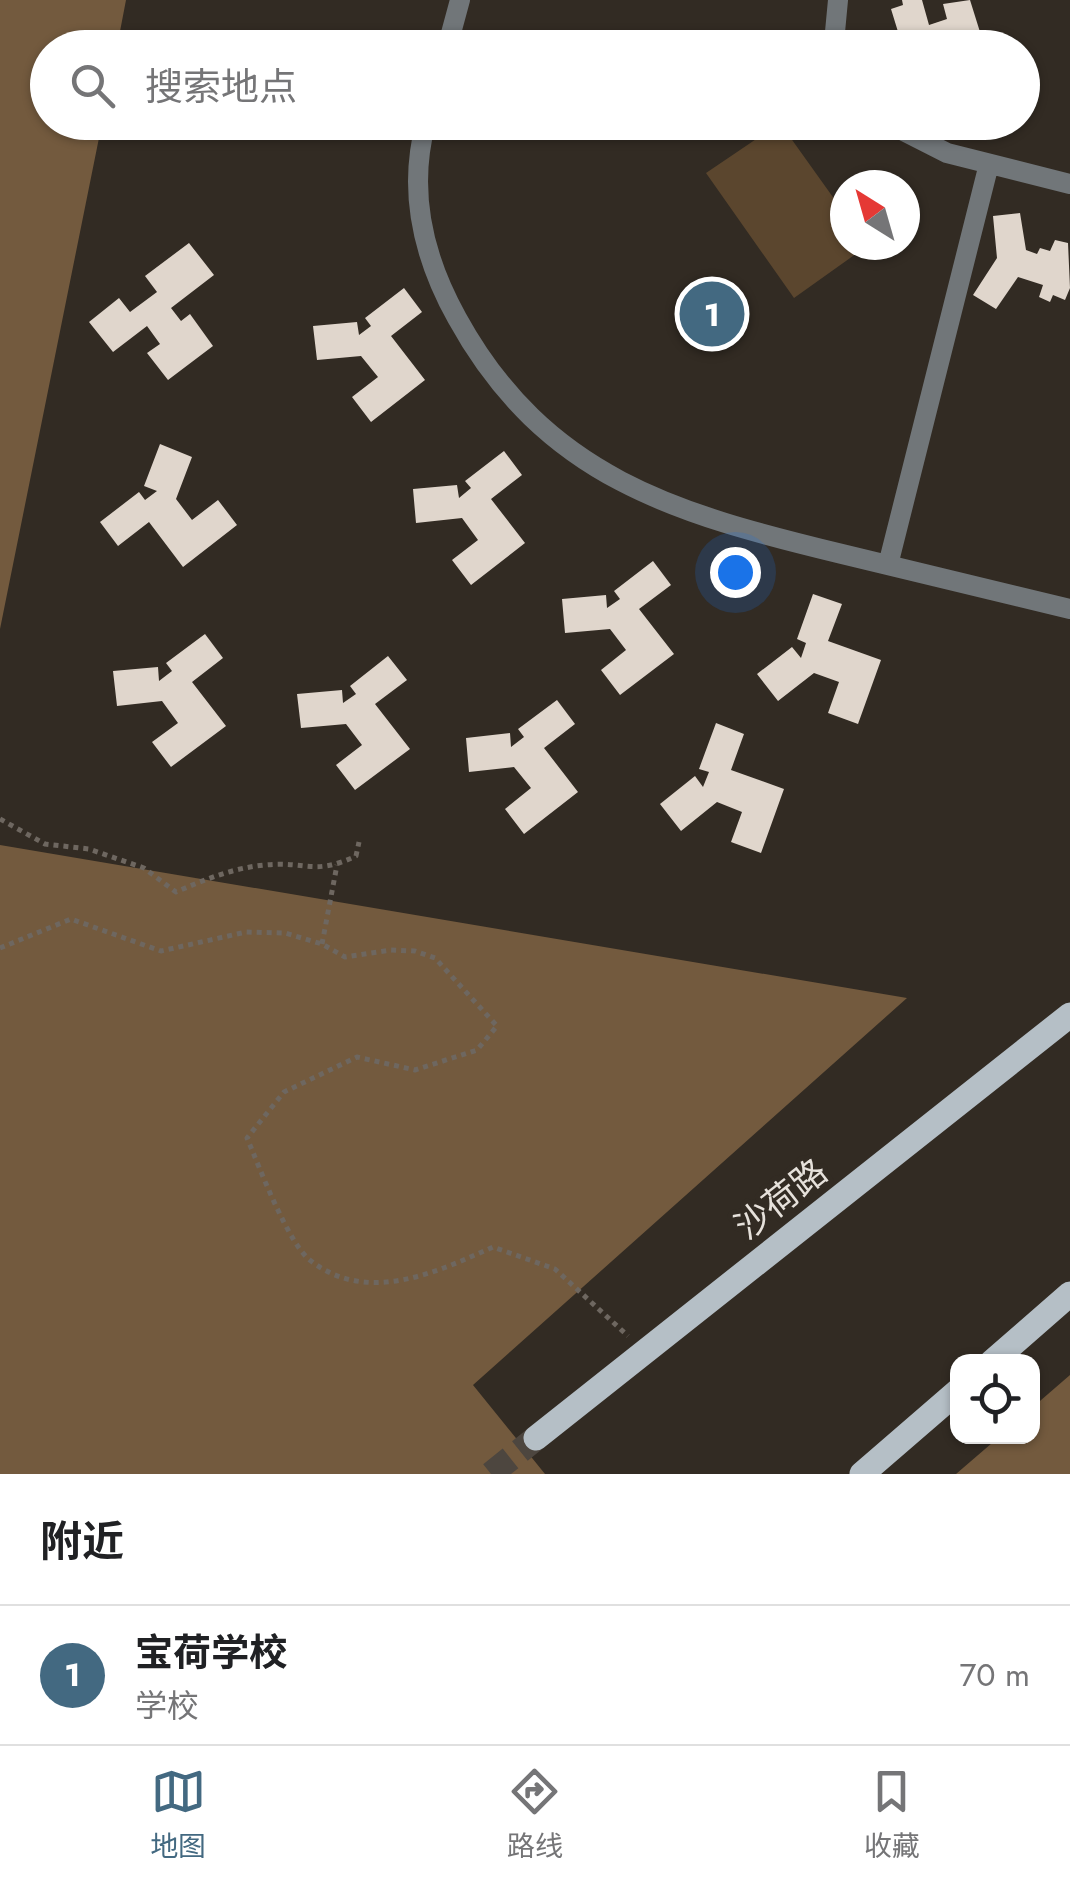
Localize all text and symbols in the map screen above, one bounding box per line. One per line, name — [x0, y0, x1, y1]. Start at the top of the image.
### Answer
search box — [30, 30, 1040, 140]
icon: search — [65, 58, 120, 113]
text: 搜索地点 — [145, 59, 297, 114]
north arrow — [830, 170, 920, 260]
pin: 1 — [680, 276, 744, 352]
your location — [710, 547, 761, 598]
street label: 沙荷路 — [724, 1147, 838, 1251]
map controls — [950, 1354, 1040, 1444]
button: locate — [950, 1354, 1040, 1444]
text: 附近 — [40, 1511, 124, 1572]
text: 宝荷学校 — [135, 1625, 287, 1680]
text: 1 — [64, 1652, 81, 1698]
text: 70 m — [959, 1652, 1030, 1698]
text: 学校 — [135, 1683, 199, 1729]
tab: 地图 — [150, 1764, 206, 1867]
tab: 路线 — [507, 1764, 563, 1867]
tab: 收藏 — [864, 1764, 920, 1867]

